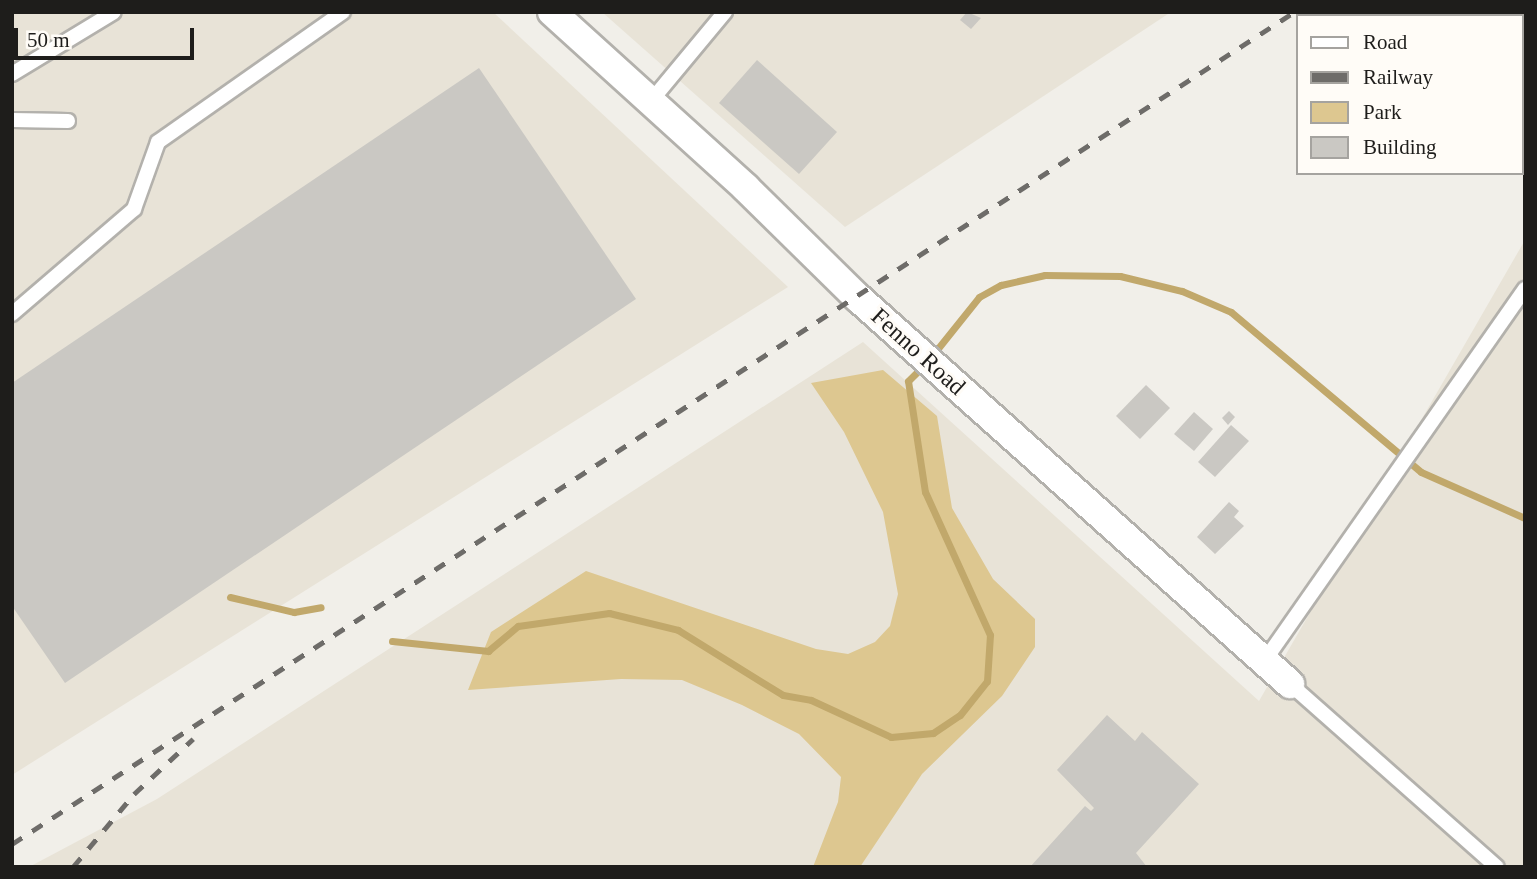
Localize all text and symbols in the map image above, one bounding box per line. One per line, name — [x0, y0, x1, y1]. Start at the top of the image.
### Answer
scale bar — [18, 14, 198, 58]
legend — [1296, 14, 1523, 175]
text: 50 m — [27, 28, 70, 52]
text: Road — [1363, 30, 1407, 54]
text: Railway — [1363, 65, 1433, 89]
text: Park — [1363, 100, 1402, 124]
text: Building — [1363, 135, 1437, 159]
street label: Fenno Road — [865, 302, 971, 402]

